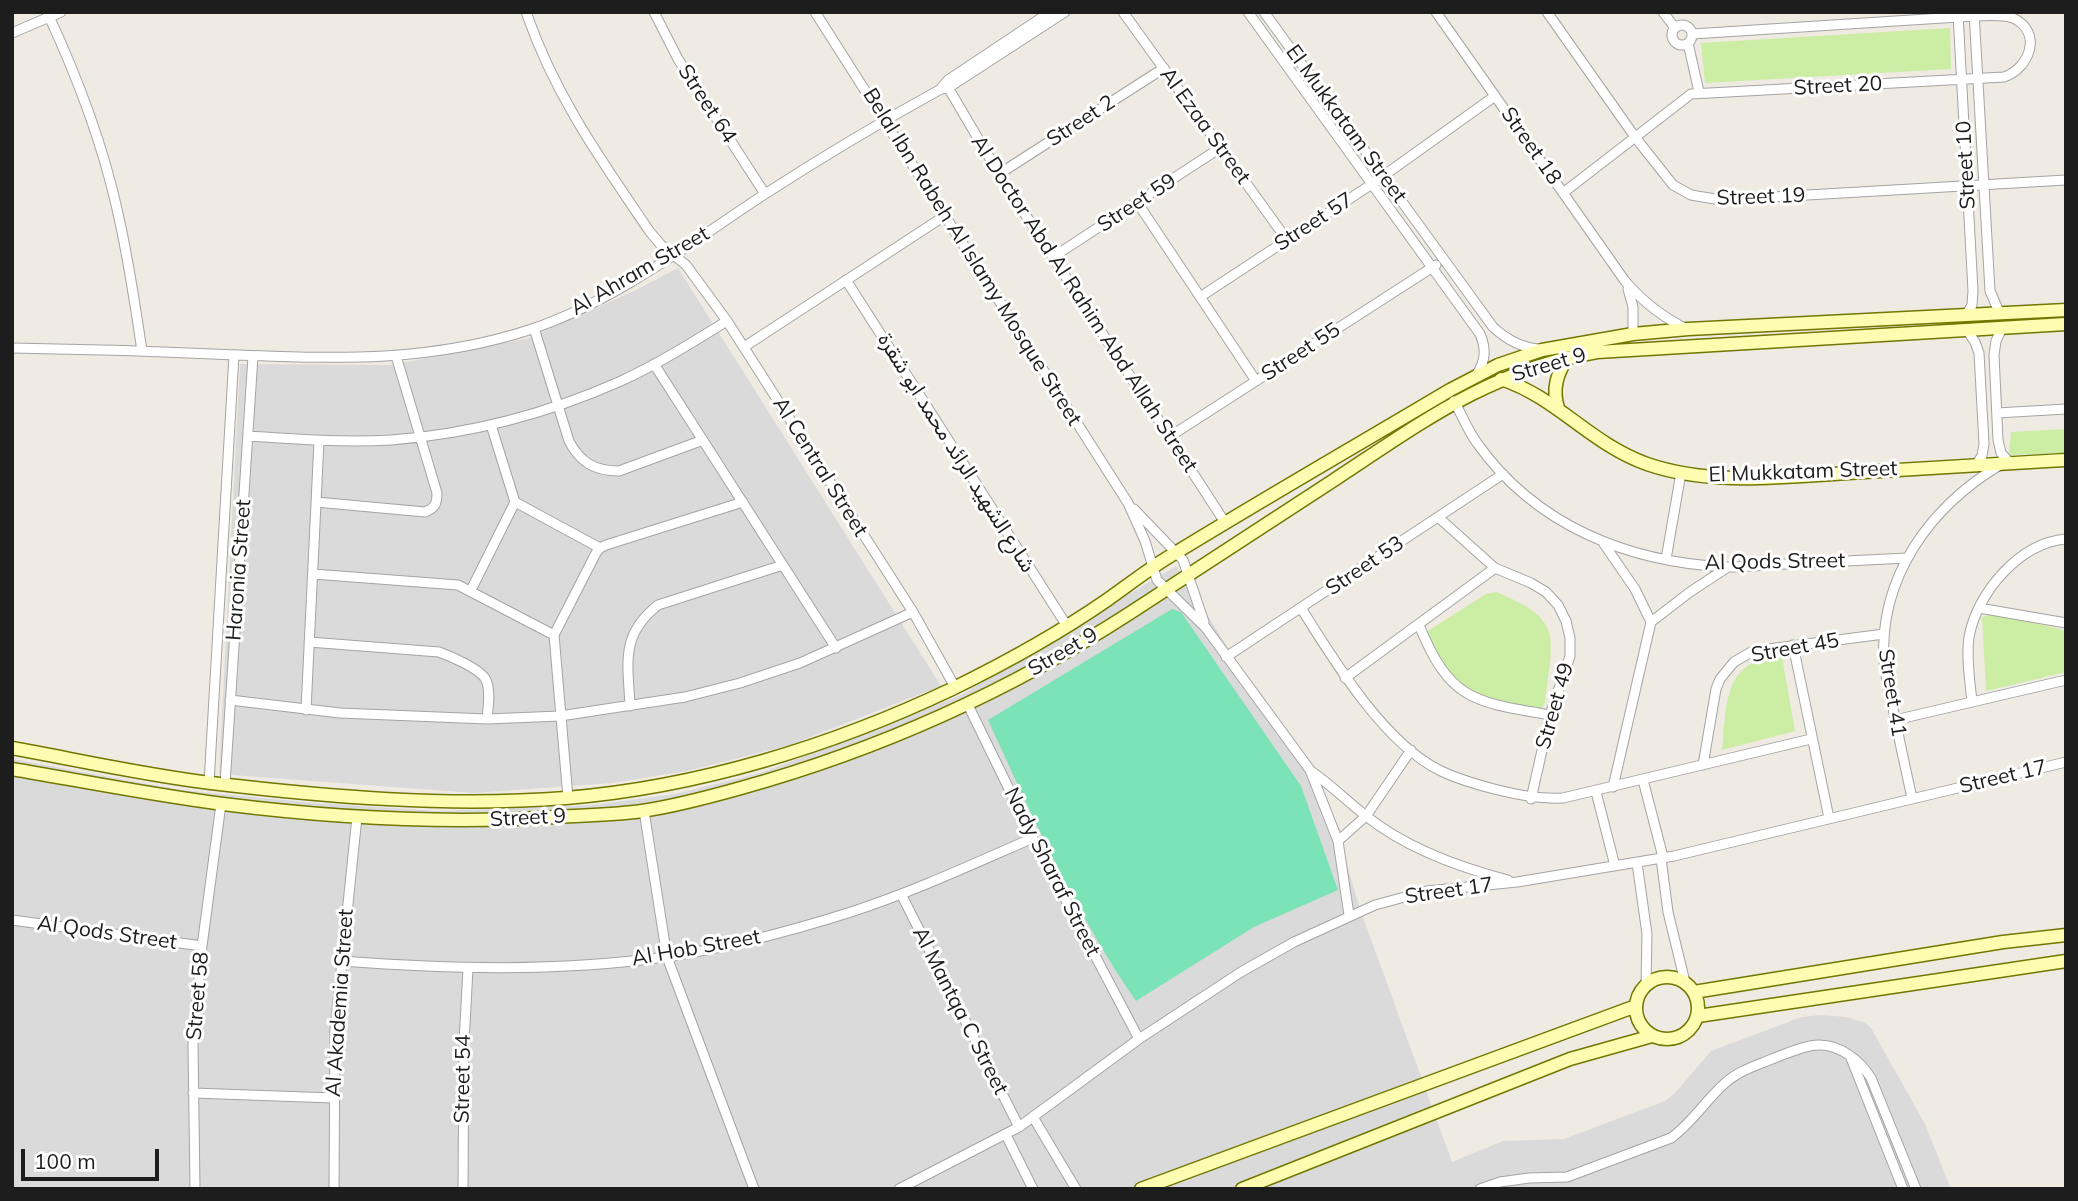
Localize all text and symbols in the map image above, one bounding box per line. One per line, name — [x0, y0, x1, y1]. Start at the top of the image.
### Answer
street label: El Mukkatam Street — [1280, 40, 1412, 208]
street label: Street 64 — [672, 60, 742, 148]
street label: Al Ezaa Street — [1154, 63, 1256, 189]
street label: Street 20 — [1793, 71, 1883, 101]
street label: Belal Ibn Rabeh Al Islamy Mosque Street — [857, 84, 1087, 430]
street label: Street 2 — [1042, 90, 1120, 152]
street label: Street 18 — [1495, 102, 1567, 190]
street label: Street 10 — [1951, 120, 1981, 210]
street label: Al Doctor Abd Al Rahim Abd Allah Street — [965, 131, 1203, 477]
street label: Street 59 — [1093, 168, 1181, 238]
street label: Street 19 — [1716, 183, 1806, 211]
street label: Street 57 — [1270, 187, 1358, 257]
street label: Al Ahram Street — [566, 221, 714, 321]
street label: Street 55 — [1257, 317, 1345, 387]
street label: شارع الشهيد الرائد محمد ابو شقرة — [872, 329, 1040, 577]
street label: Street 9 — [1509, 342, 1589, 388]
street label: Al Central Street — [767, 393, 873, 541]
street label: El Mukkatam Street — [1708, 456, 1898, 488]
street label: Haronia Street — [221, 498, 257, 642]
street label: Street 53 — [1321, 531, 1409, 601]
street label: Al Qods Street — [1704, 548, 1846, 576]
street label: Street 9 — [1024, 622, 1102, 682]
street label: Street 45 — [1749, 628, 1841, 668]
street label: Street 41 — [1873, 647, 1911, 739]
street label: Street 49 — [1531, 660, 1579, 752]
street label: Street 17 — [1957, 755, 2049, 799]
street label: Nady Sharaf Street — [998, 783, 1106, 961]
street label: Street 9 — [489, 803, 567, 833]
street label: Street 17 — [1403, 872, 1495, 910]
street label: Al Akademia Street — [321, 908, 359, 1098]
street label: Al Qods Street — [36, 911, 178, 955]
street label: Al Mantqa C Street — [907, 923, 1013, 1099]
street label: Al Hob Street — [630, 924, 762, 972]
street label: Street 58 — [182, 951, 214, 1041]
street label: Street 54 — [450, 1034, 476, 1124]
scale bar — [24, 1134, 163, 1178]
text: 100 m — [34, 1148, 96, 1174]

